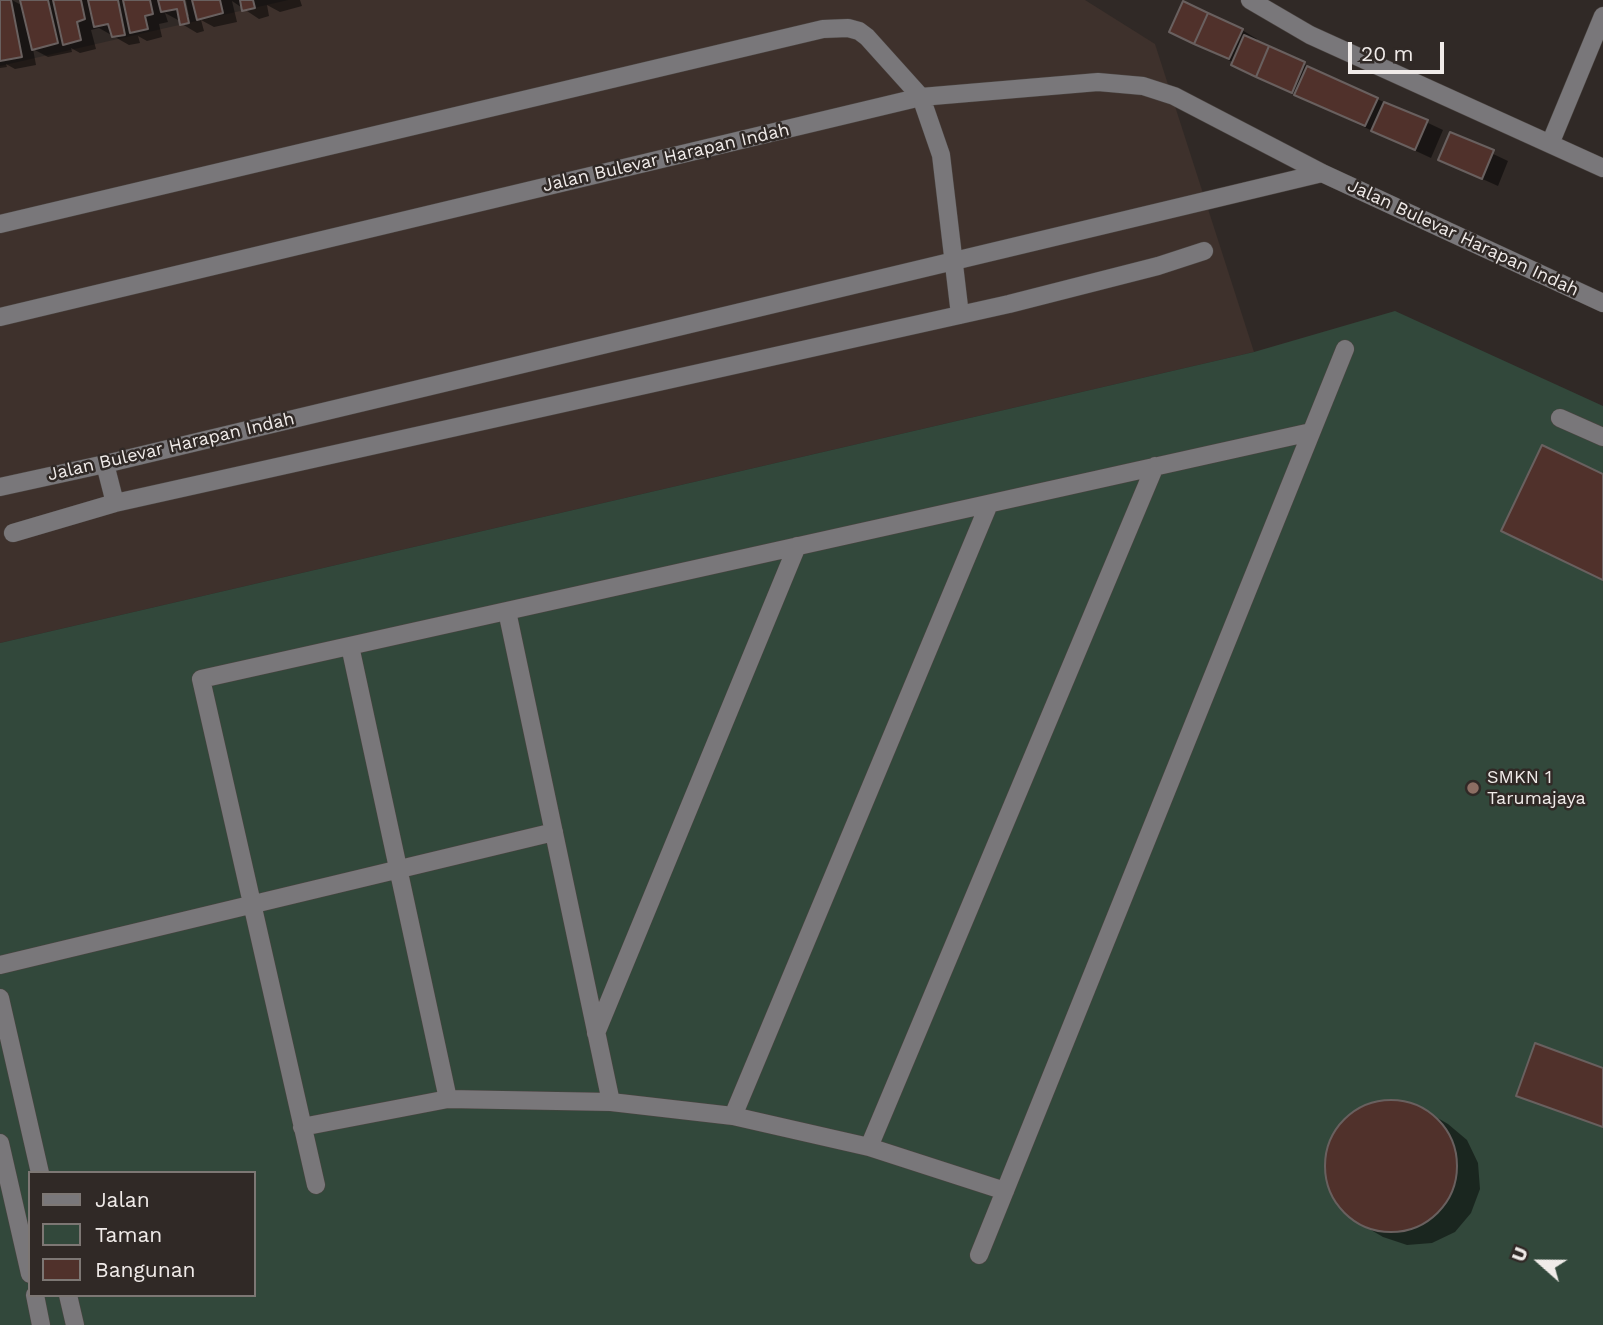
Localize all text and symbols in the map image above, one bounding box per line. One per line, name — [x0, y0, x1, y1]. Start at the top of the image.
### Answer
scale bar — [1351, 28, 1447, 72]
text: 20 m — [1361, 41, 1413, 66]
street label: Jalan Bulevar Harapan Indah — [540, 119, 792, 197]
street label: Jalan Bulevar Harapan Indah — [1344, 175, 1582, 301]
street label: Jalan Bulevar Harapan Indah — [45, 408, 297, 486]
place label: SMKN 1 Tarumajaya — [1487, 767, 1586, 810]
marker: SMKN 1 Tarumajaya — [1465, 780, 1481, 796]
legend — [28, 1171, 256, 1297]
text: Jalan — [95, 1187, 150, 1212]
text: Taman — [95, 1222, 162, 1247]
north arrow — [1505, 1227, 1575, 1297]
text: U — [1507, 1244, 1533, 1265]
text: Bangunan — [95, 1257, 196, 1282]

